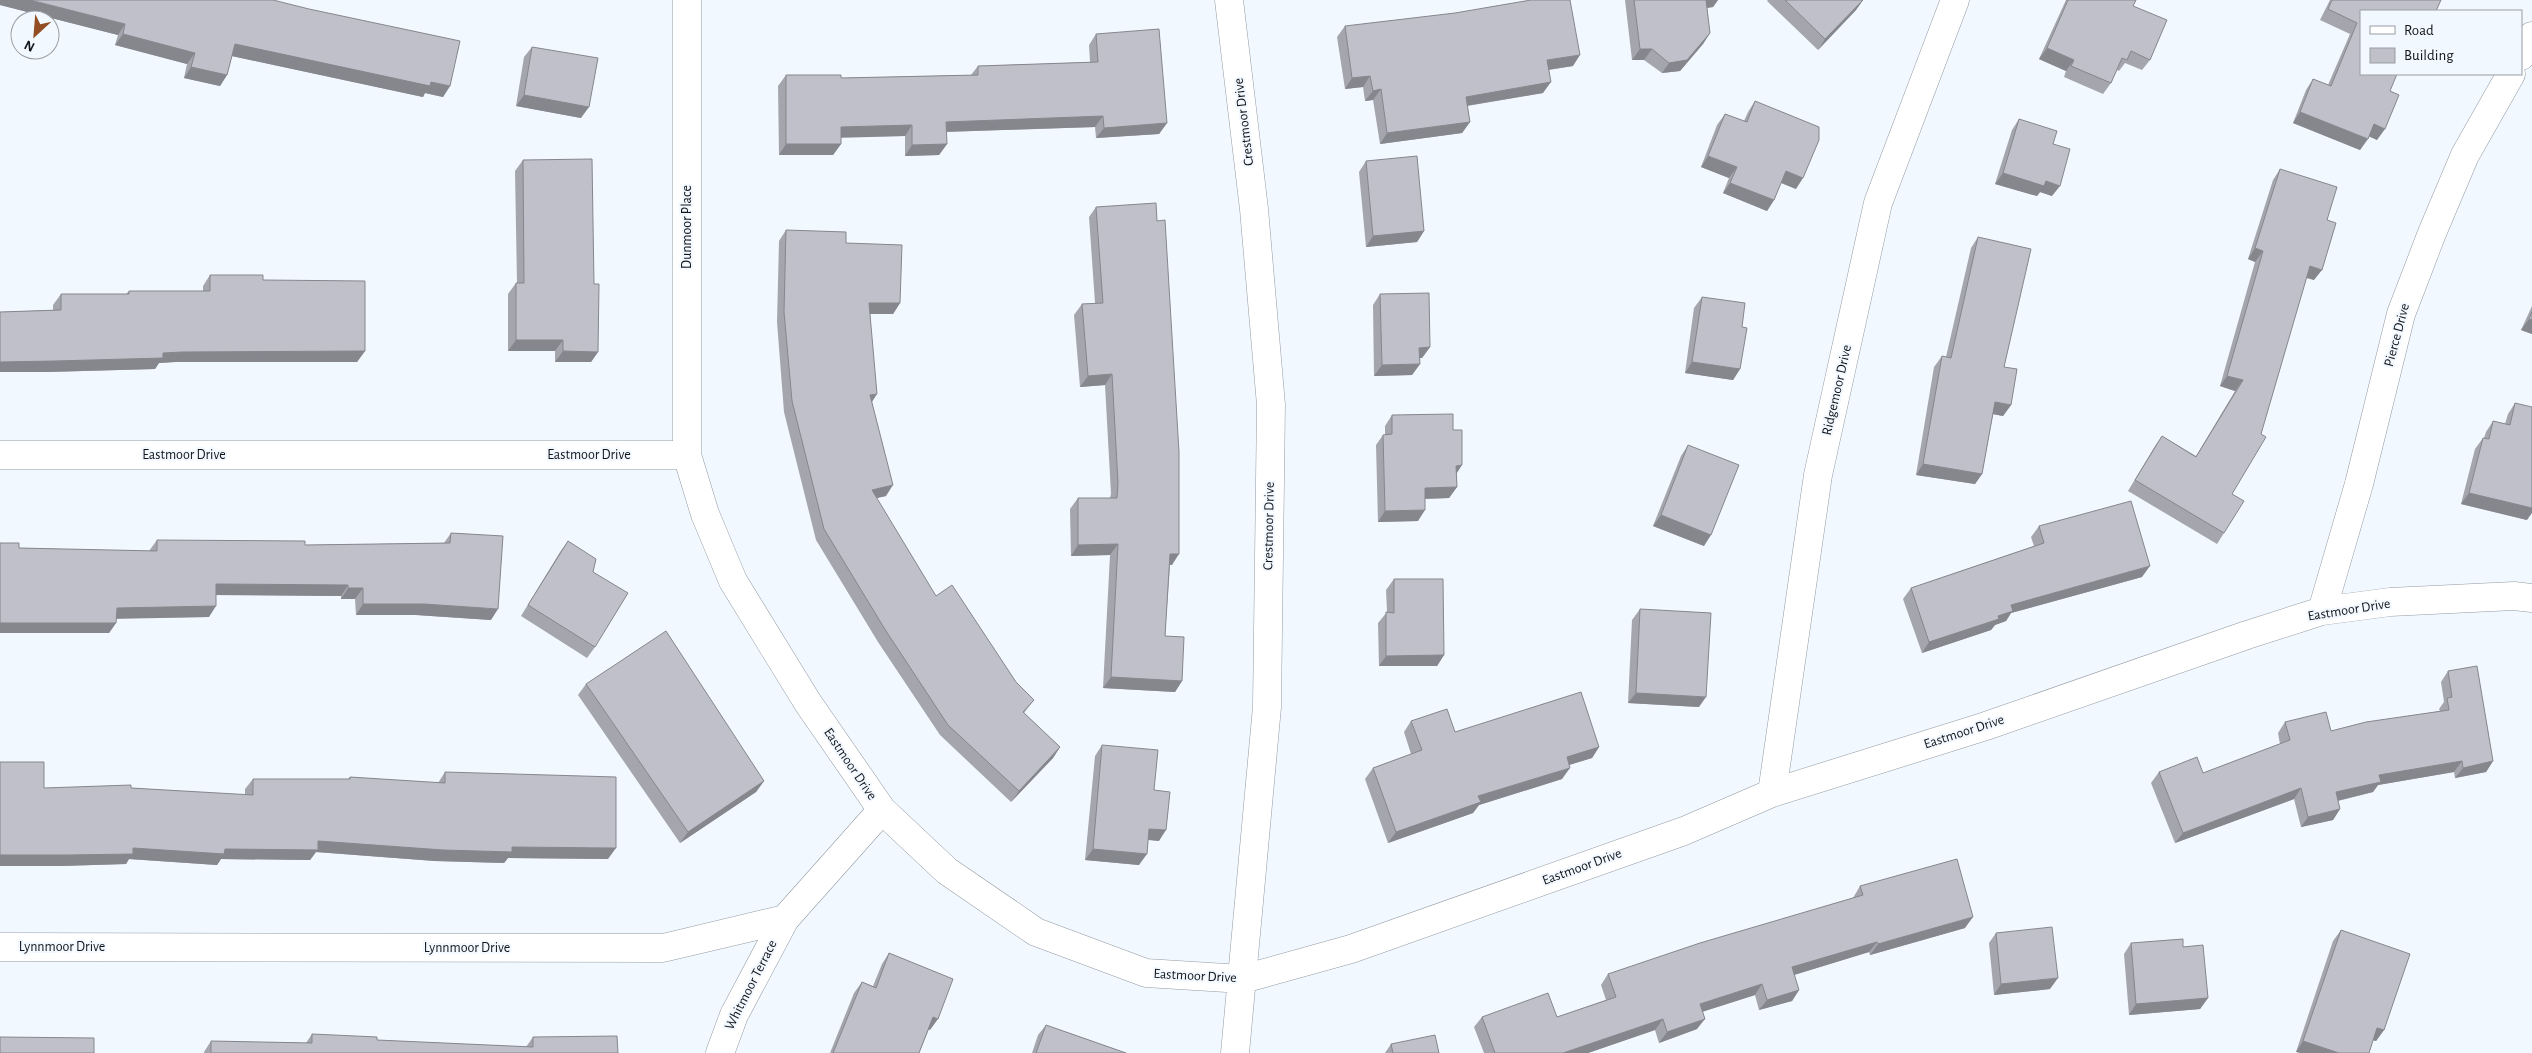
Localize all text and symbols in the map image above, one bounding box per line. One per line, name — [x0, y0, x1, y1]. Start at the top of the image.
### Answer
north arrow — [10, 10, 60, 60]
legend — [2360, 10, 2522, 75]
text: Road — [2404, 23, 2434, 38]
text: N — [22, 37, 37, 54]
text: Building — [2404, 48, 2454, 63]
street label: Crestmoor Drive — [1232, 77, 1256, 167]
street label: Dunmoor Place — [680, 185, 694, 269]
street label: Pierce Drive — [2382, 302, 2412, 368]
street label: Ridgemoor Drive — [1820, 343, 1854, 437]
street label: Eastmoor Drive — [142, 448, 226, 462]
street label: Eastmoor Drive — [547, 448, 631, 462]
street label: Crestmoor Drive — [1261, 482, 1277, 570]
street label: Eastmoor Drive — [2307, 597, 2391, 623]
street label: Eastmoor Drive — [1922, 712, 2006, 752]
street label: Eastmoor Drive — [821, 726, 879, 802]
street label: Eastmoor Drive — [1540, 846, 1624, 888]
street label: Whitmoor Terrace — [722, 938, 780, 1032]
street label: Lynnmoor Drive — [19, 940, 105, 954]
street label: Lynnmoor Drive — [424, 941, 510, 955]
street label: Eastmoor Drive — [1153, 967, 1237, 985]

